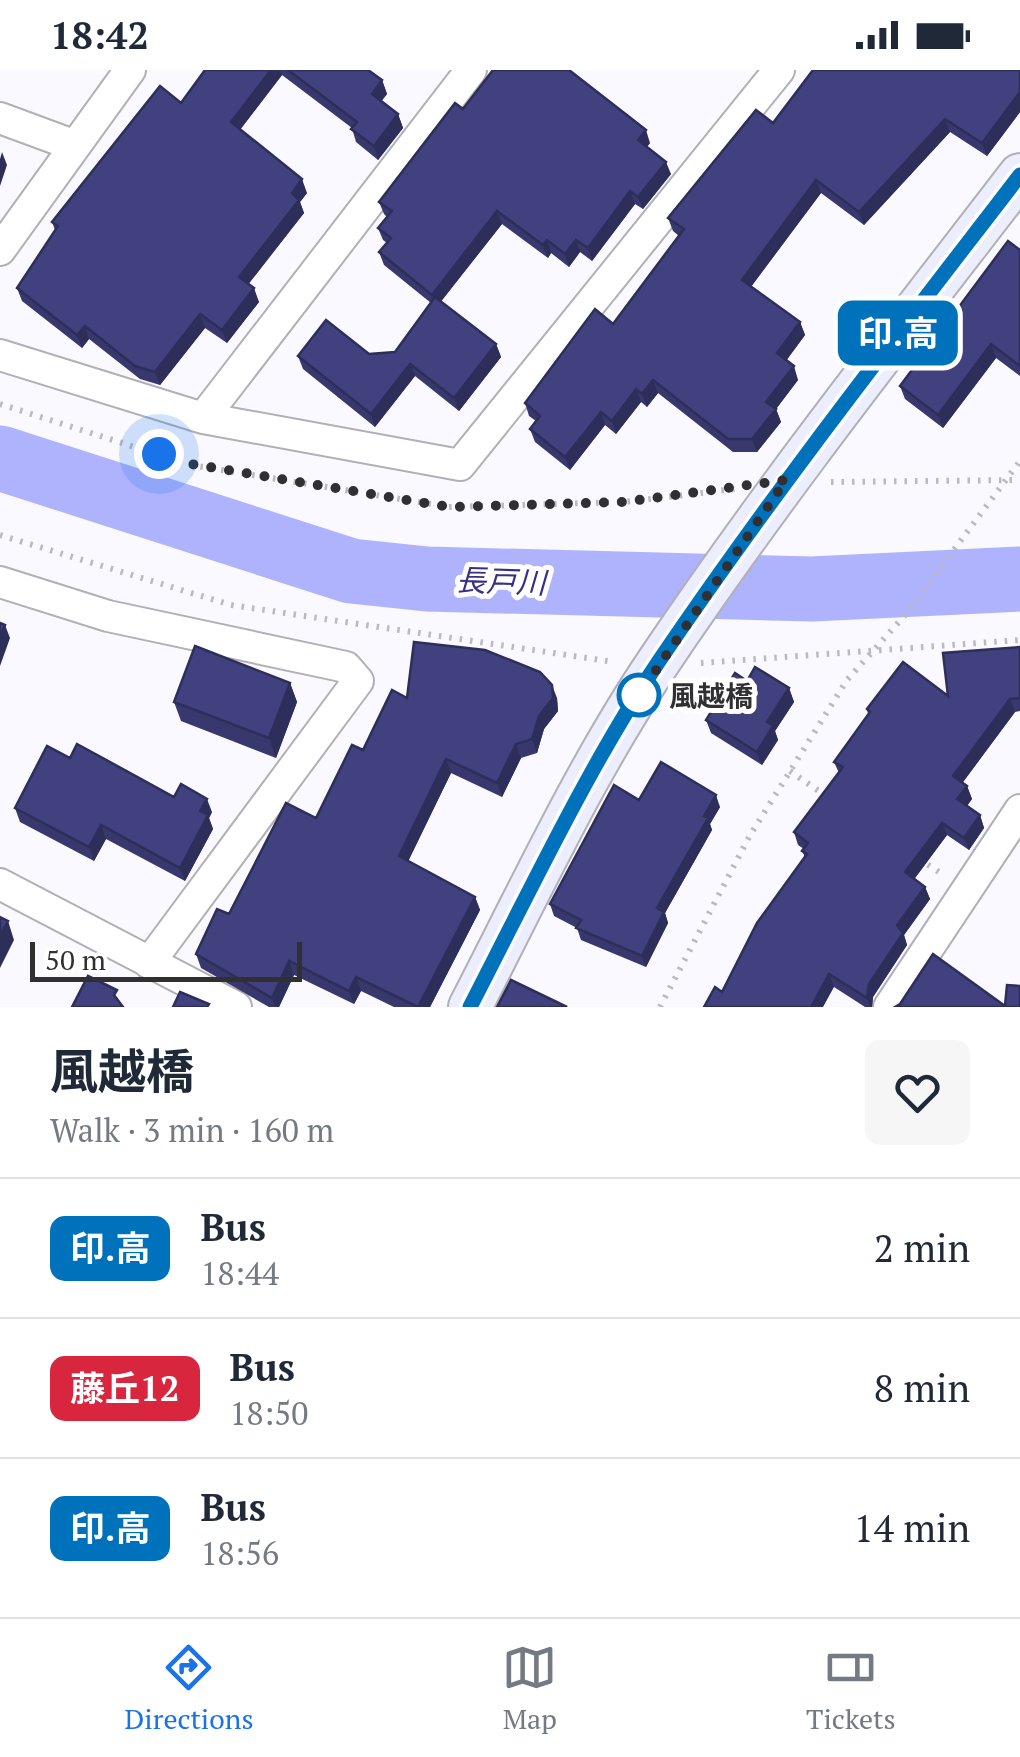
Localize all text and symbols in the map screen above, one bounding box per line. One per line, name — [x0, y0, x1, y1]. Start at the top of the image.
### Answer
text: 18:42 — [50, 10, 149, 60]
line badge: 印.高 — [840, 300, 956, 366]
text: 印.高 — [858, 310, 938, 356]
your location — [134, 429, 184, 479]
water label: 長戸川 — [455, 559, 550, 603]
marker: 風越橋 — [618, 674, 660, 716]
place label: 風越橋 — [669, 677, 753, 714]
scale bar — [30, 937, 302, 981]
text: 50 m — [45, 941, 106, 978]
text: 風越橋 — [50, 1039, 194, 1103]
button: heart — [865, 1040, 970, 1145]
text: Walk · 3 min · 160 m — [50, 1109, 334, 1151]
text: Bus — [200, 1202, 266, 1252]
text: 2 min — [874, 1223, 970, 1273]
text: 印.高 — [70, 1225, 150, 1271]
text: 18:44 — [200, 1252, 279, 1294]
text: Bus — [230, 1342, 295, 1392]
text: 8 min — [874, 1363, 970, 1413]
text: 藤丘12 — [70, 1365, 180, 1411]
text: 18:50 — [230, 1392, 308, 1434]
text: Bus — [200, 1482, 266, 1532]
text: 14 min — [853, 1503, 970, 1553]
text: 印.高 — [70, 1505, 150, 1551]
text: 18:56 — [200, 1532, 279, 1574]
tab: Directions — [124, 1640, 254, 1737]
tab: Map — [502, 1640, 557, 1737]
tab: Tickets — [806, 1640, 896, 1737]

